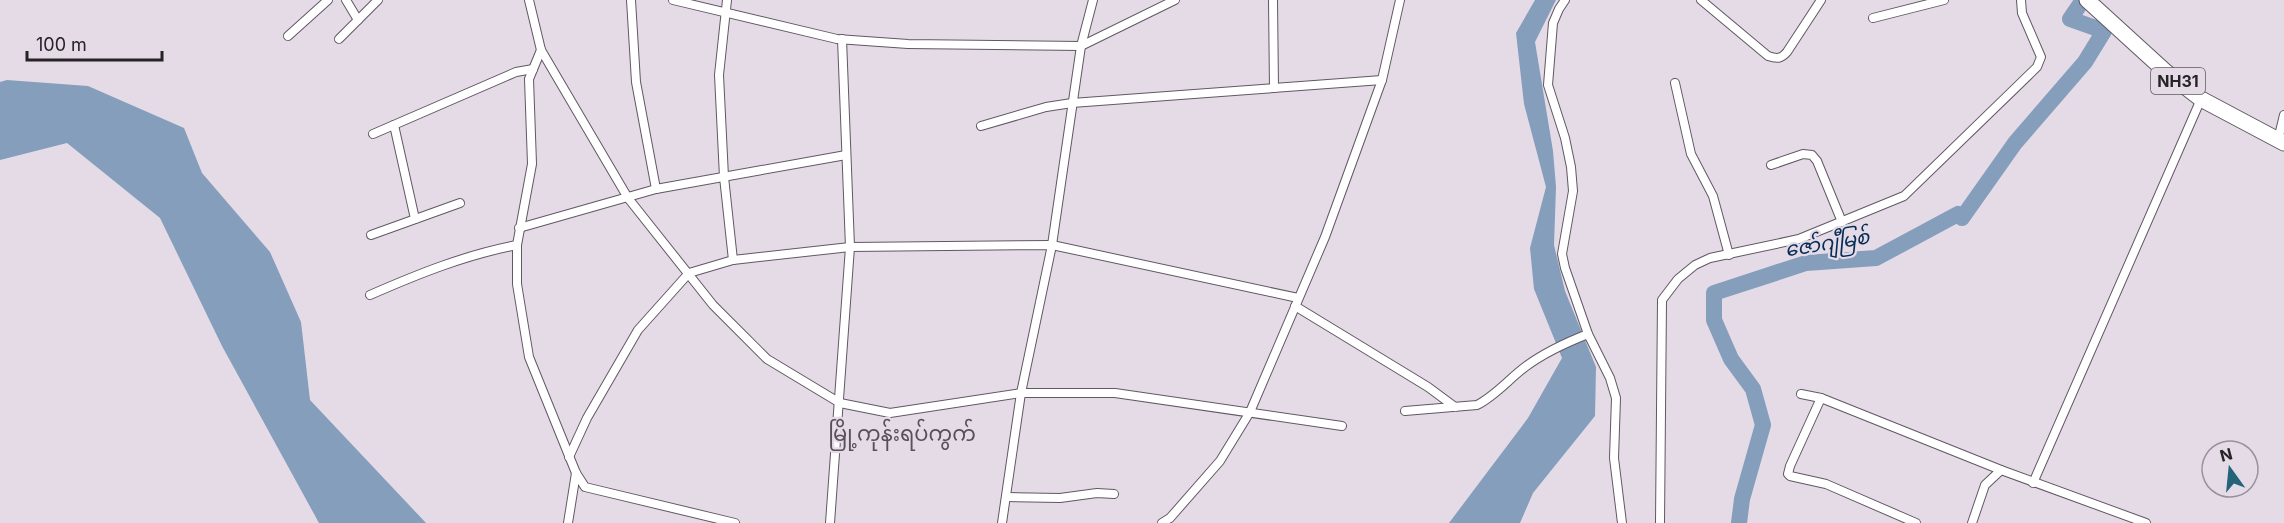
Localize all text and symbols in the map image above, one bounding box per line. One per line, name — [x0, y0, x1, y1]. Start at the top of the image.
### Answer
scale bar — [27, 24, 162, 62]
text: 100 m — [36, 34, 87, 55]
road number: NH31 — [2151, 68, 2205, 94]
water label: ဇော်ဂျီမြစ် — [1783, 222, 1873, 266]
district label: မြို့ကုန်းရပ်ကွက် — [828, 418, 976, 451]
north arrow — [2200, 439, 2260, 499]
text: N — [2218, 443, 2235, 466]

